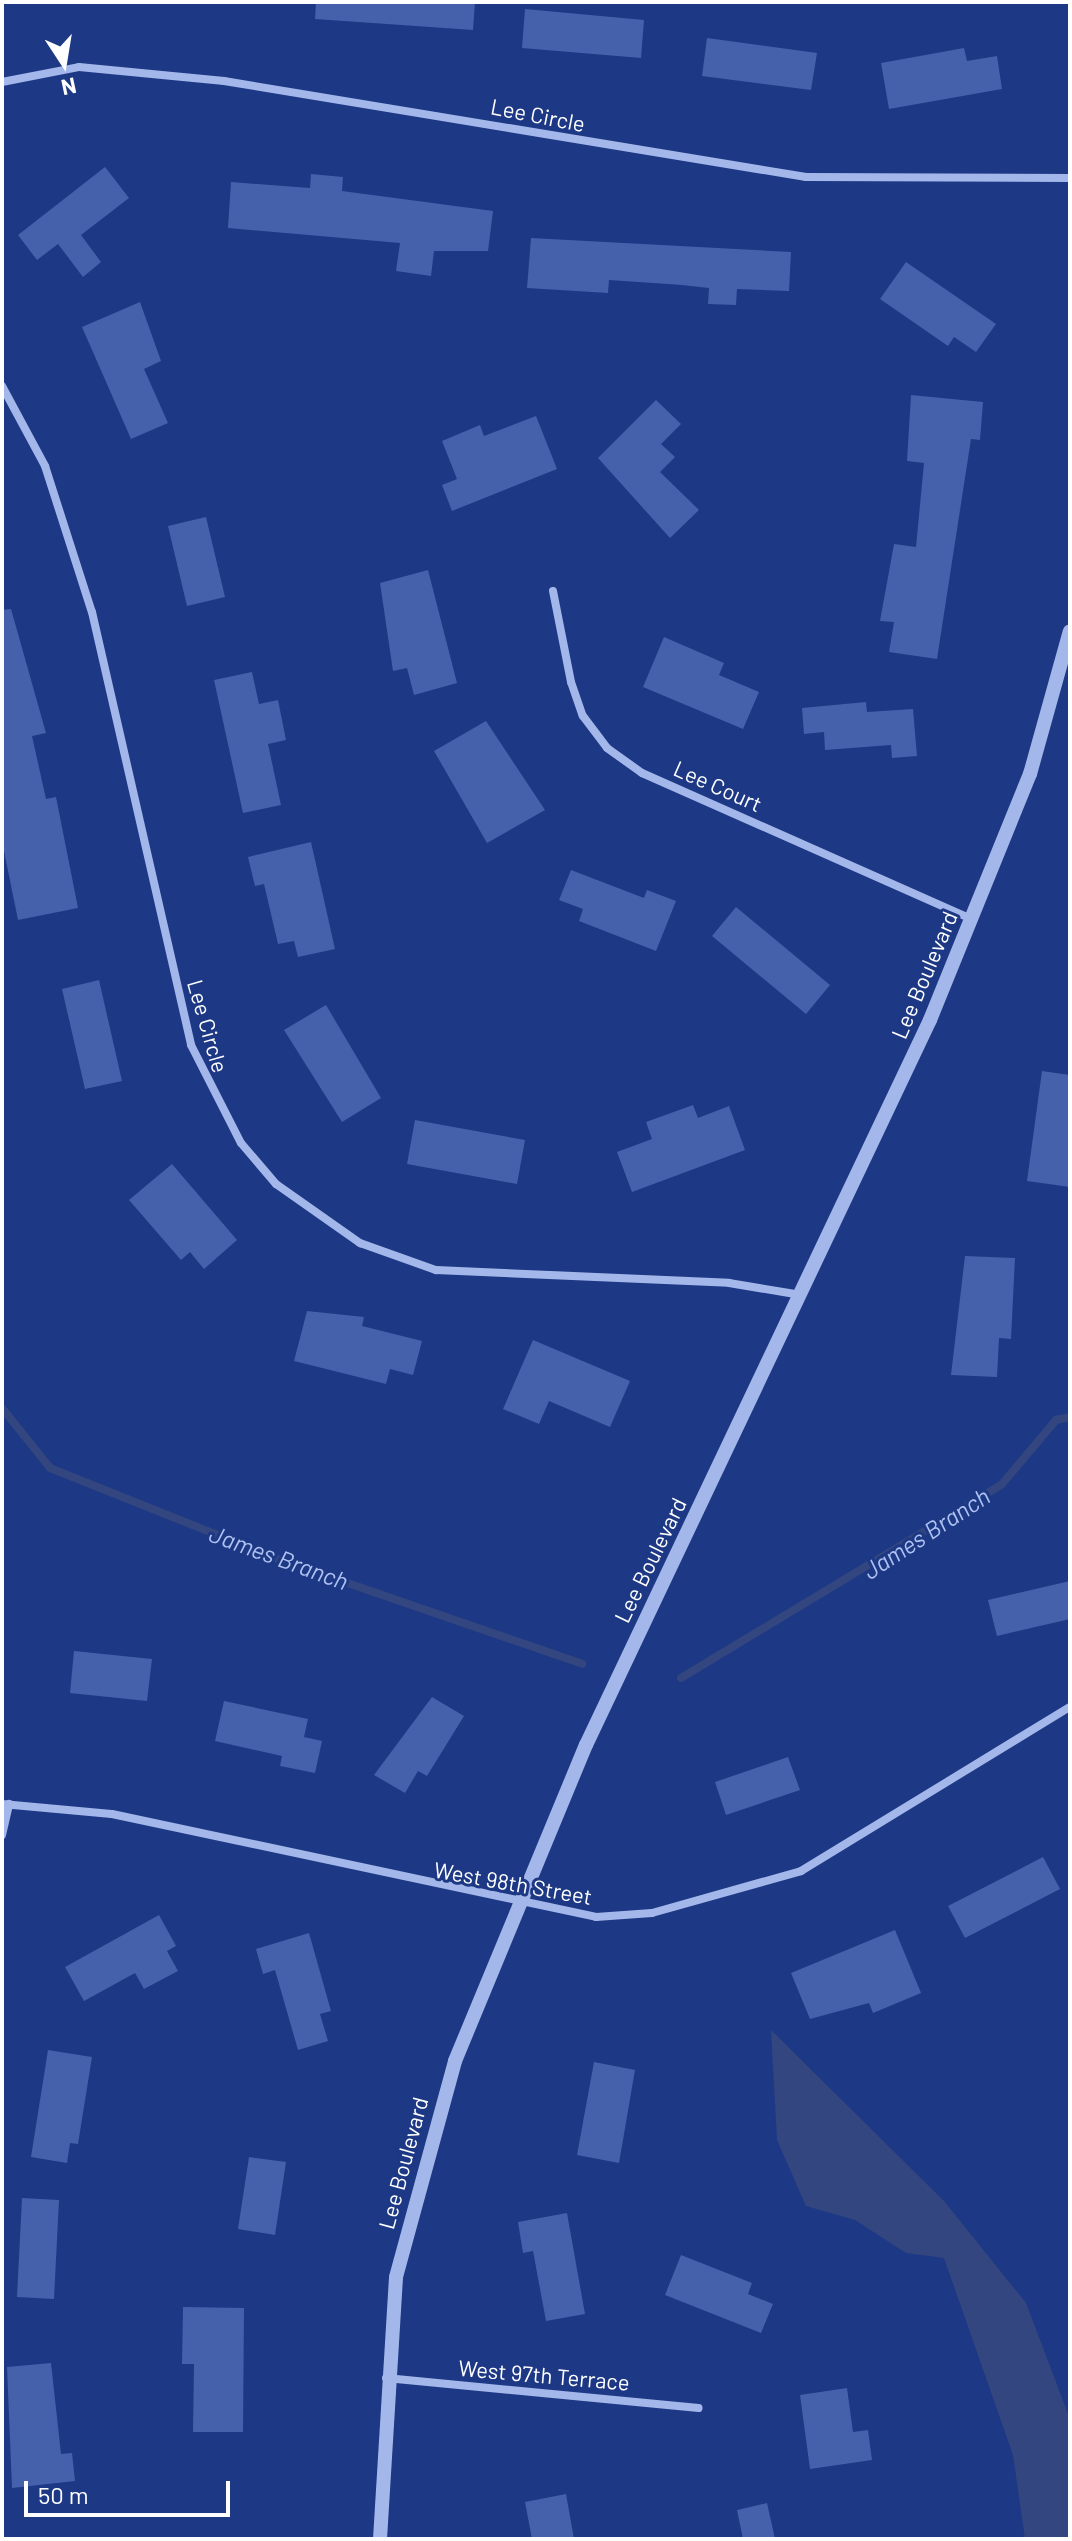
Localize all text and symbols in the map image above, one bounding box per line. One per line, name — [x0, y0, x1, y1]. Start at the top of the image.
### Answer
north arrow — [24, 24, 104, 104]
text: N — [59, 73, 79, 102]
street label: Lee Circle — [489, 93, 587, 137]
street label: Lee Court — [670, 755, 766, 817]
street label: Lee Boulevard — [885, 907, 963, 1043]
street label: Lee Circle — [182, 976, 234, 1076]
water label: James Branch — [857, 1481, 995, 1585]
street label: Lee Boulevard — [608, 1493, 692, 1627]
water label: James Branch — [206, 1519, 352, 1595]
street label: West 98th Street — [432, 1856, 594, 1910]
street label: Lee Boulevard — [373, 2094, 433, 2232]
street label: West 97th Terrace — [457, 2354, 631, 2396]
scale bar — [28, 2465, 234, 2515]
text: 50 m — [38, 2480, 89, 2509]

